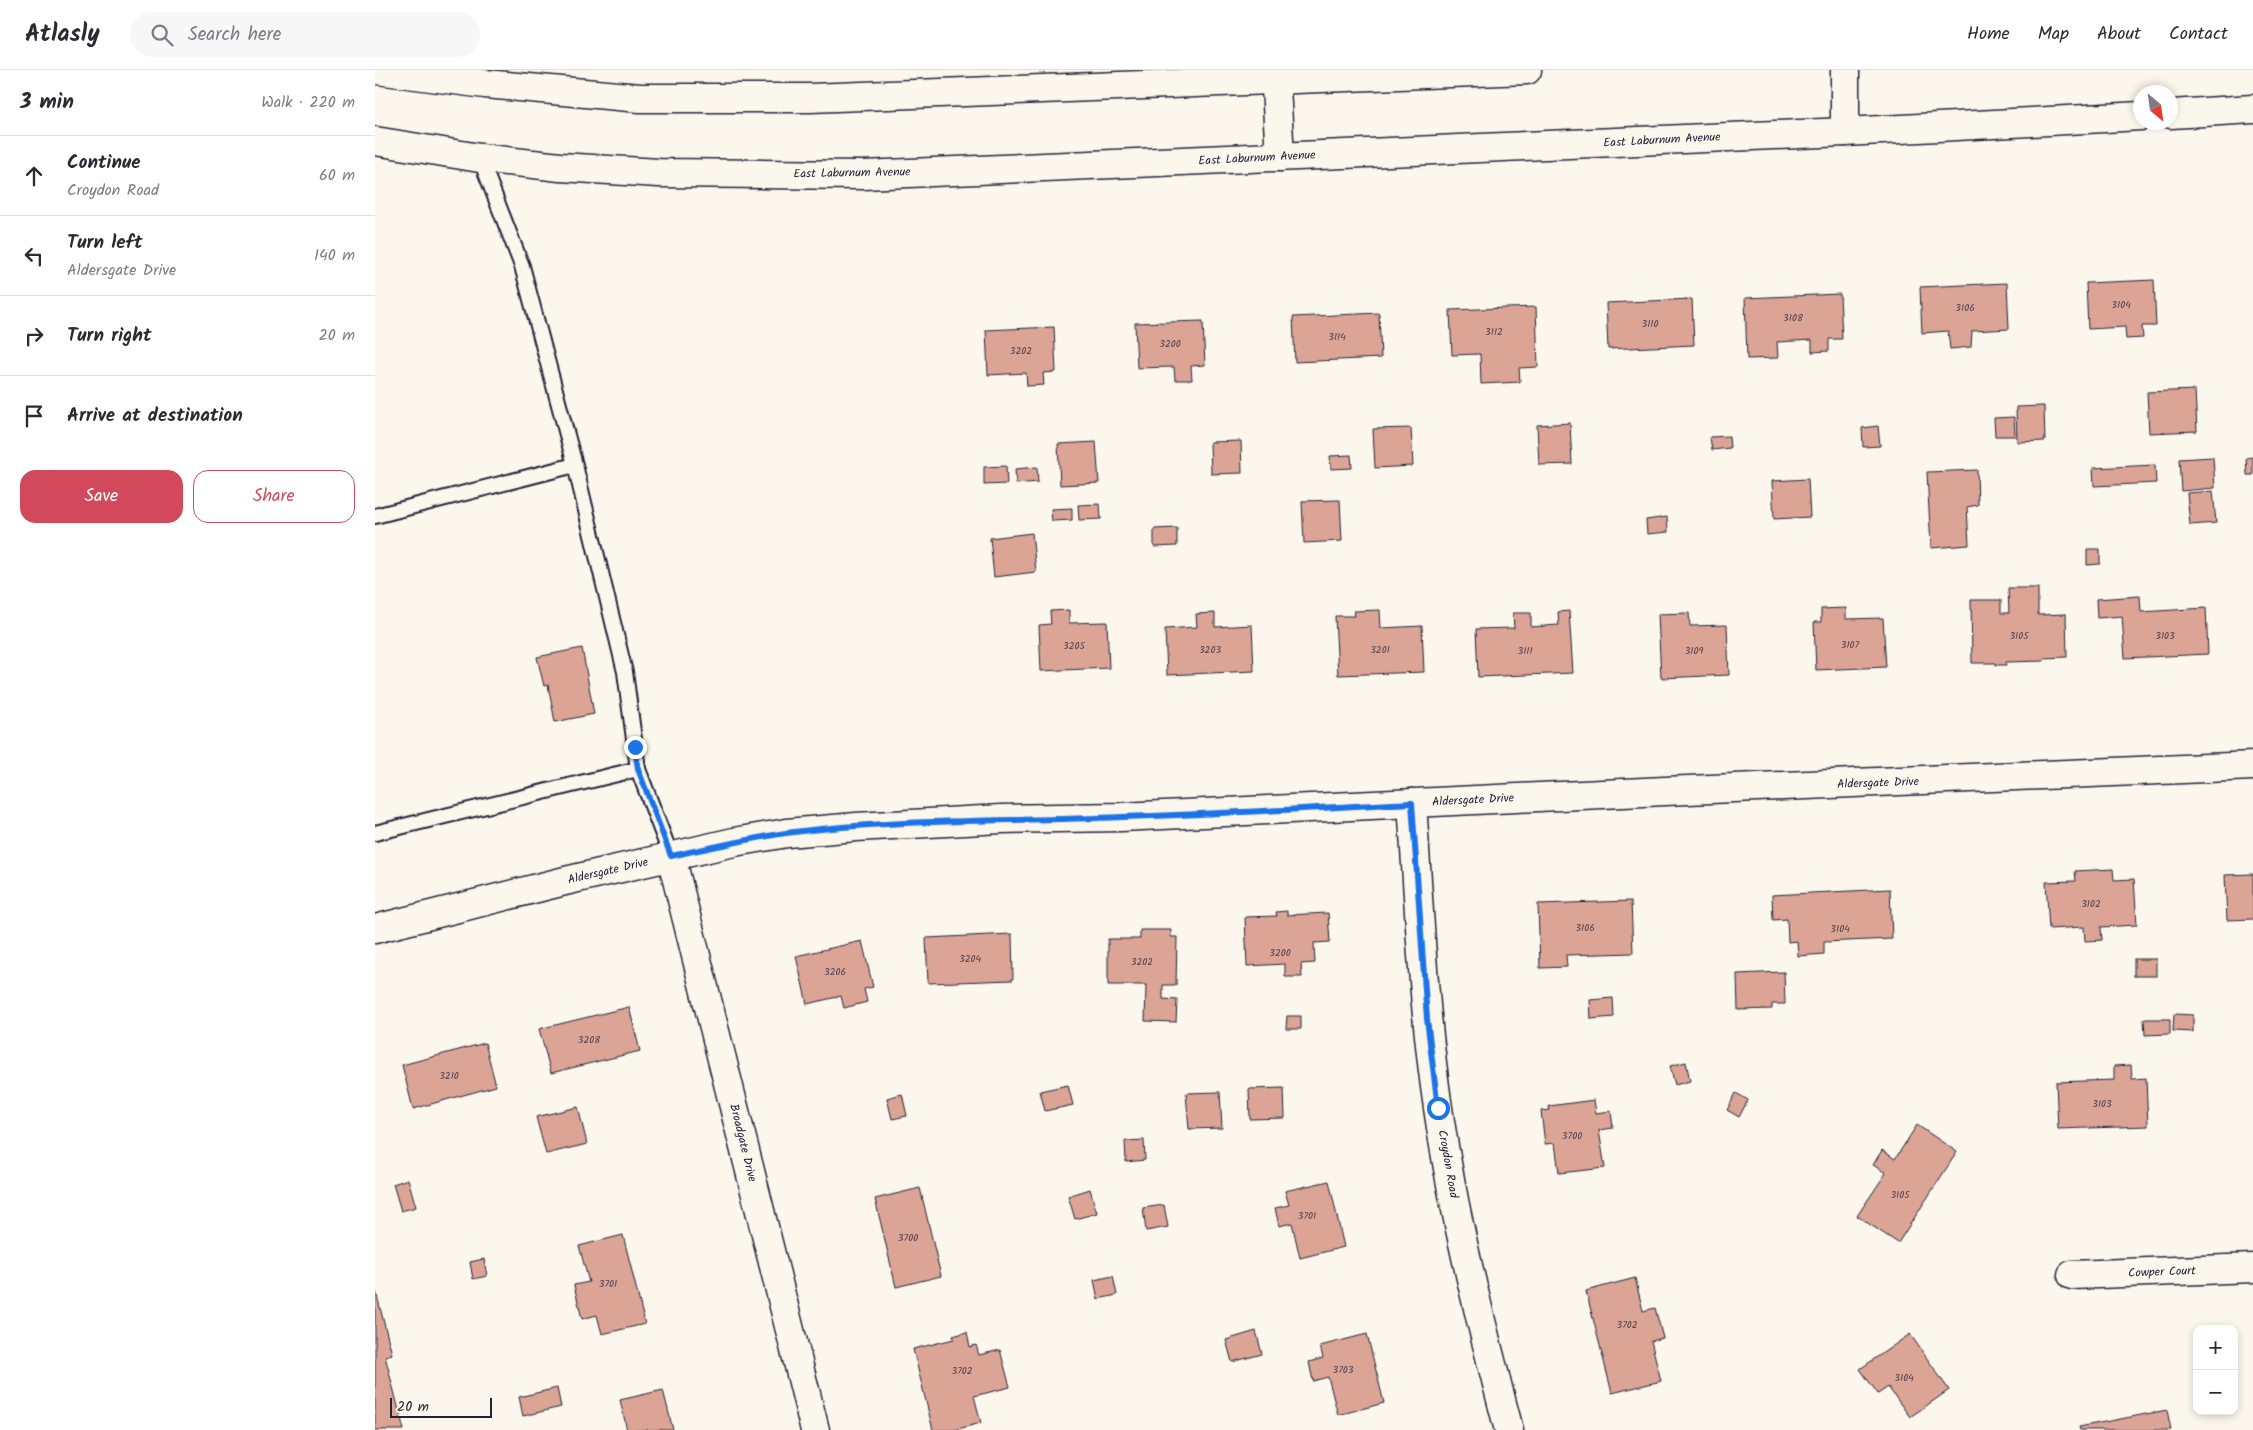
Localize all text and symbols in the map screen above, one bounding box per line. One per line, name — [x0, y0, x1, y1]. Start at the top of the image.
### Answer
search box — [130, 12, 480, 57]
text: Atlasly — [25, 15, 100, 54]
text: Search here — [188, 20, 281, 50]
text: Home — [1967, 20, 2010, 49]
text: Map — [2038, 20, 2069, 49]
text: About — [2097, 20, 2141, 49]
text: Contact — [2169, 20, 2228, 49]
icon: search — [148, 21, 176, 49]
north arrow — [2133, 85, 2178, 130]
text: 3 min — [20, 86, 74, 119]
text: Walk · 220 m — [261, 90, 355, 115]
street label: East Laburnum Avenue — [1603, 127, 1722, 153]
street label: East Laburnum Avenue — [1198, 145, 1317, 171]
text: Continue — [67, 148, 140, 178]
icon: ahead — [20, 162, 48, 190]
street label: East Laburnum Avenue — [793, 162, 911, 184]
text: 60 m — [319, 163, 355, 188]
text: Croydon Road — [67, 178, 159, 203]
text: Turn left — [67, 228, 142, 258]
icon: left — [20, 242, 48, 270]
text: 140 m — [314, 243, 355, 268]
text: Aldersgate Drive — [67, 258, 176, 283]
house number: 3104 — [2111, 297, 2131, 313]
house number: 3106 — [1955, 300, 1975, 316]
house number: 3108 — [1783, 310, 1804, 326]
house number: 3110 — [1642, 316, 1659, 332]
text: Turn right — [67, 321, 152, 351]
icon: right — [20, 322, 48, 350]
text: 20 m — [319, 323, 355, 348]
house number: 3112 — [1485, 324, 1503, 340]
house number: 3114 — [1328, 329, 1346, 345]
house number: 3200 — [1159, 336, 1181, 352]
house number: 3202 — [1010, 343, 1032, 359]
text: Arrive at destination — [67, 401, 243, 431]
icon: arrive — [20, 402, 48, 430]
button: Save — [20, 470, 183, 523]
button: Share — [193, 470, 355, 523]
house number: 3105 — [2009, 628, 2029, 644]
house number: 3103 — [2155, 628, 2175, 644]
house number: 3107 — [1841, 637, 1860, 653]
house number: 3205 — [1063, 638, 1086, 654]
house number: 3203 — [1199, 642, 1221, 658]
house number: 3201 — [1370, 642, 1390, 658]
house number: 3111 — [1517, 643, 1533, 659]
house number: 3109 — [1685, 643, 1703, 659]
route end — [624, 736, 647, 759]
street label: Aldersgate Drive — [1837, 772, 1920, 794]
street label: Aldersgate Drive — [1432, 788, 1515, 812]
street label: Aldersgate Drive — [566, 852, 651, 889]
house number: 3102 — [2081, 896, 2101, 912]
house number: 3106 — [1575, 920, 1595, 936]
house number: 3104 — [1830, 921, 1850, 937]
house number: 3200 — [1269, 945, 1291, 961]
house number: 3204 — [959, 951, 982, 967]
house number: 3202 — [1131, 954, 1153, 970]
house number: 3206 — [824, 964, 846, 980]
house number: 3208 — [578, 1032, 601, 1048]
house number: 3210 — [439, 1068, 459, 1084]
house number: 3103 — [2092, 1096, 2112, 1112]
route start — [1427, 1097, 1450, 1120]
street label: Broadgate Drive — [724, 1102, 762, 1185]
street label: Croydon Road — [1433, 1128, 1464, 1201]
house number: 3700 — [1562, 1128, 1582, 1144]
house number: 3105 — [1890, 1187, 1910, 1203]
house number: 3701 — [1298, 1208, 1316, 1224]
house number: 3700 — [898, 1230, 918, 1246]
street label: Cowper Court — [2128, 1261, 2196, 1283]
house number: 3701 — [599, 1276, 617, 1292]
house number: 3702 — [1616, 1317, 1638, 1333]
map controls — [2193, 1325, 2238, 1415]
button: + — [2193, 1325, 2238, 1370]
house number: 3703 — [1332, 1362, 1354, 1378]
house number: 3702 — [951, 1363, 973, 1379]
house number: 3104 — [1894, 1370, 1914, 1386]
button: − — [2193, 1370, 2238, 1415]
scale bar — [390, 1395, 493, 1418]
text: 20 m — [397, 1396, 429, 1418]

